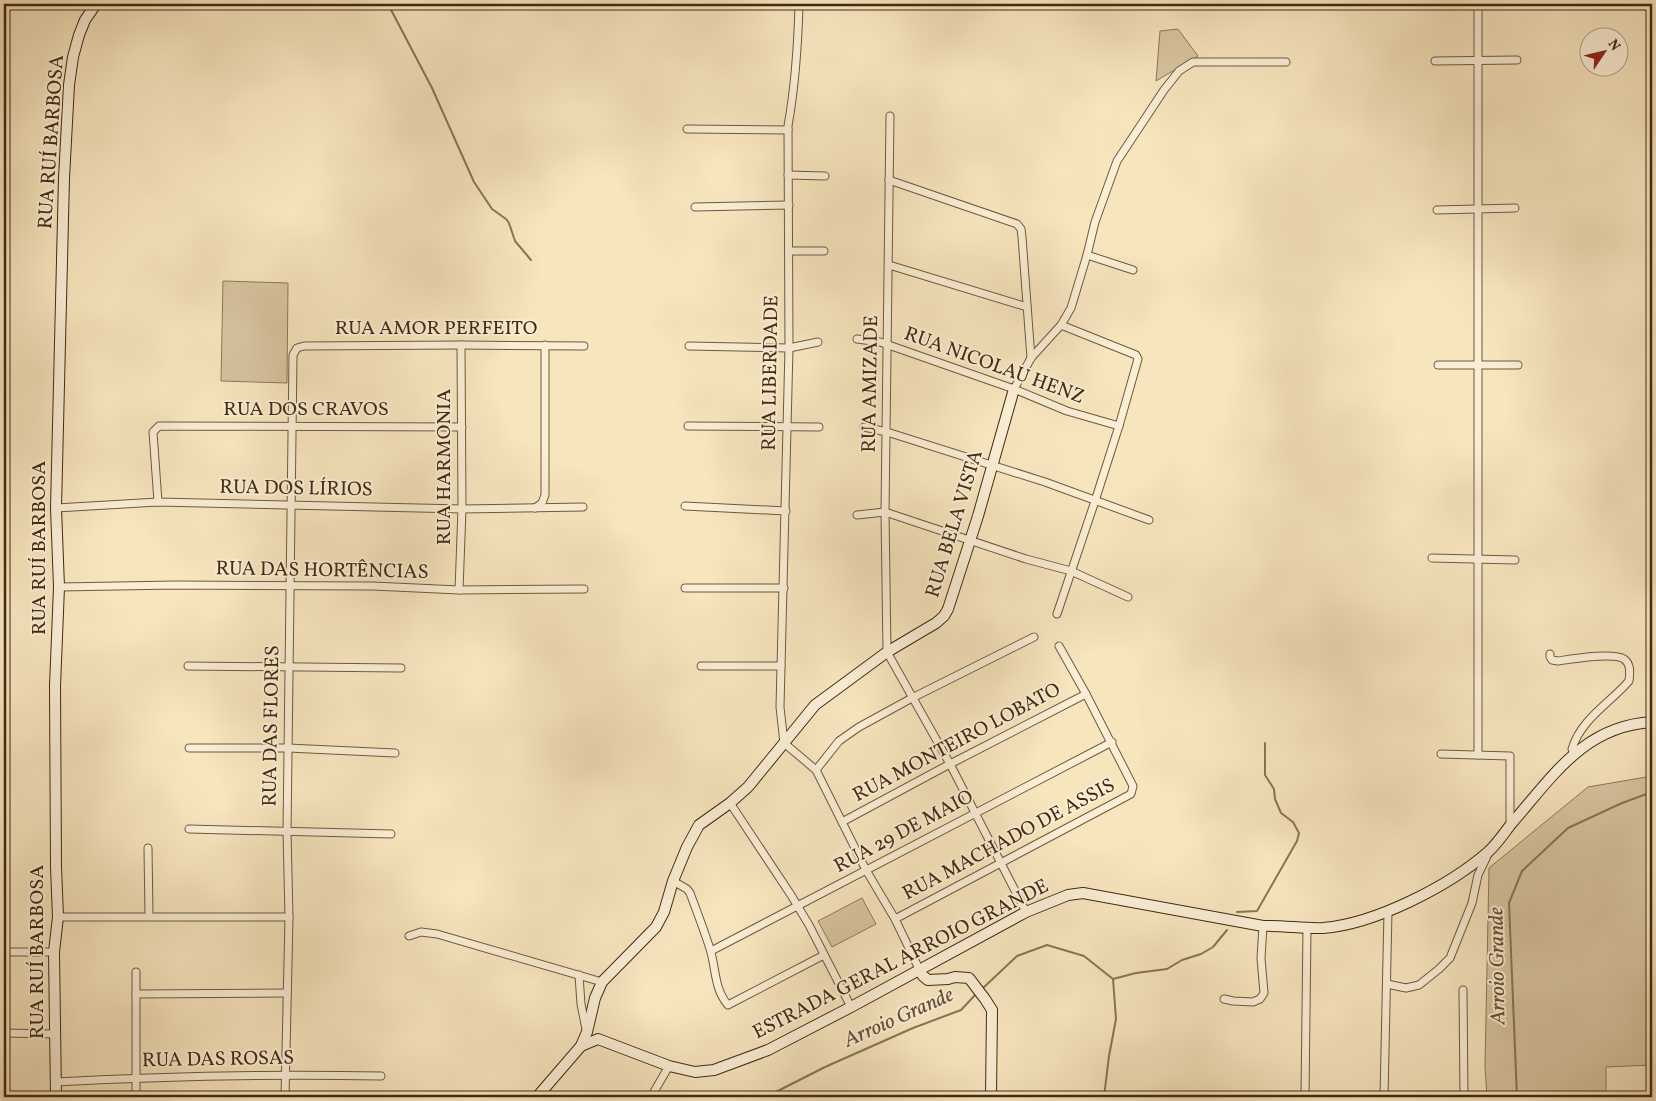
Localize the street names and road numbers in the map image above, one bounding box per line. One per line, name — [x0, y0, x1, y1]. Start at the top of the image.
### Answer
street label: RUA RUÍ BARBOSA — [32, 54, 72, 230]
street label: RUA LIBERDADE — [756, 295, 786, 451]
street label: RUA AMOR PERFEITO — [335, 315, 537, 343]
street label: RUA AMIZADE — [856, 315, 886, 453]
street label: RUA NICOLAU HENZ — [900, 320, 1088, 412]
street label: RUA HARMONIA — [431, 389, 459, 545]
street label: RUA DOS CRAVOS — [223, 396, 389, 424]
street label: RUA BELA VISTA — [919, 447, 991, 601]
street label: RUA RUÍ BARBOSA — [26, 461, 54, 635]
street label: RUA DOS LÍRIOS — [219, 474, 373, 504]
street label: RUA DAS HORTÊNCIAS — [215, 555, 429, 587]
street label: RUA DAS FLORES — [257, 645, 287, 807]
street label: RUA MONTEIRO LOBATO — [848, 676, 1066, 810]
street label: RUA MACHADO DE ASSIS — [898, 772, 1120, 908]
street label: RUA 29 DE MAIO — [829, 783, 979, 881]
street label: RUA RUÍ BARBOSA — [24, 865, 52, 1039]
street label: ESTRADA GERAL ARROIO GRANDE — [748, 873, 1054, 1047]
street label: RUA DAS ROSAS — [142, 1045, 294, 1075]

